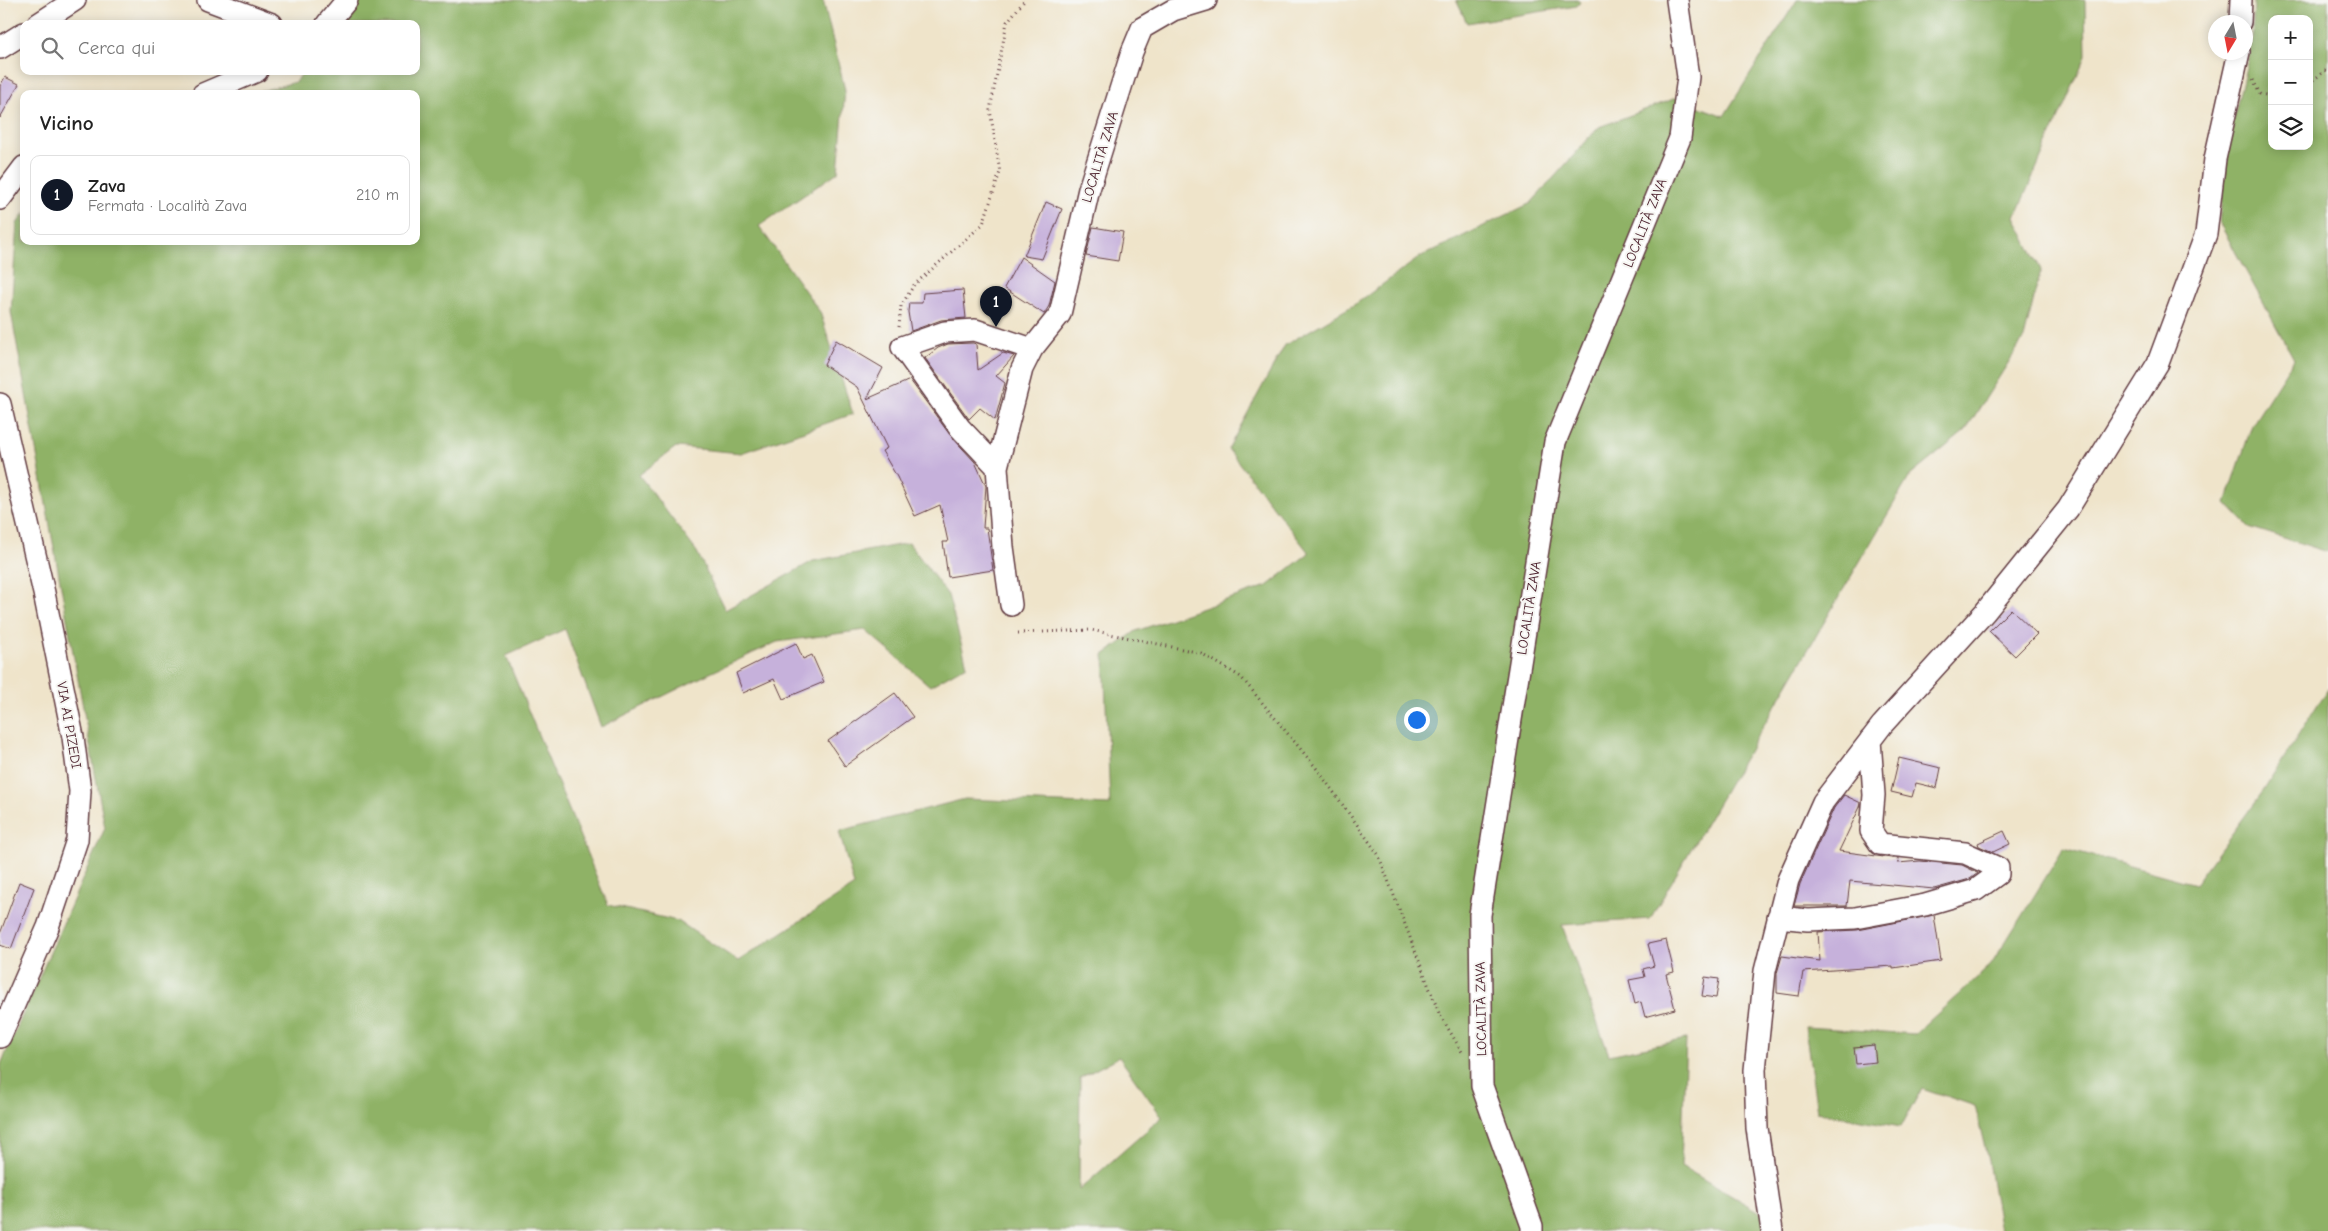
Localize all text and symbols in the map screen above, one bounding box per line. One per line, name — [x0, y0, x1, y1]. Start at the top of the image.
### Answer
north arrow — [2208, 15, 2253, 60]
map controls — [2268, 15, 2313, 150]
button: + — [2268, 15, 2313, 60]
search box — [20, 20, 420, 75]
icon: search — [38, 34, 66, 62]
text: Cerca qui — [78, 37, 155, 59]
button: − — [2268, 60, 2313, 105]
button: layers — [2268, 105, 2313, 150]
street label: LOCALITÀ ZAVA — [1078, 109, 1122, 205]
text: Vicino — [40, 111, 94, 135]
text: Zava — [88, 175, 126, 197]
street label: LOCALITÀ ZAVA — [1619, 176, 1671, 270]
text: 1 — [54, 186, 60, 204]
text: 210 m — [356, 186, 399, 204]
text: Fermata · Località Zava — [88, 197, 247, 215]
pin: 1 — [980, 286, 1012, 327]
street label: LOCALITÀ ZAVA — [1513, 560, 1545, 656]
street label: VIA AI PIZEDI — [53, 680, 85, 770]
your location — [1404, 707, 1430, 733]
street label: LOCALITÀ ZAVA — [1472, 962, 1490, 1056]

